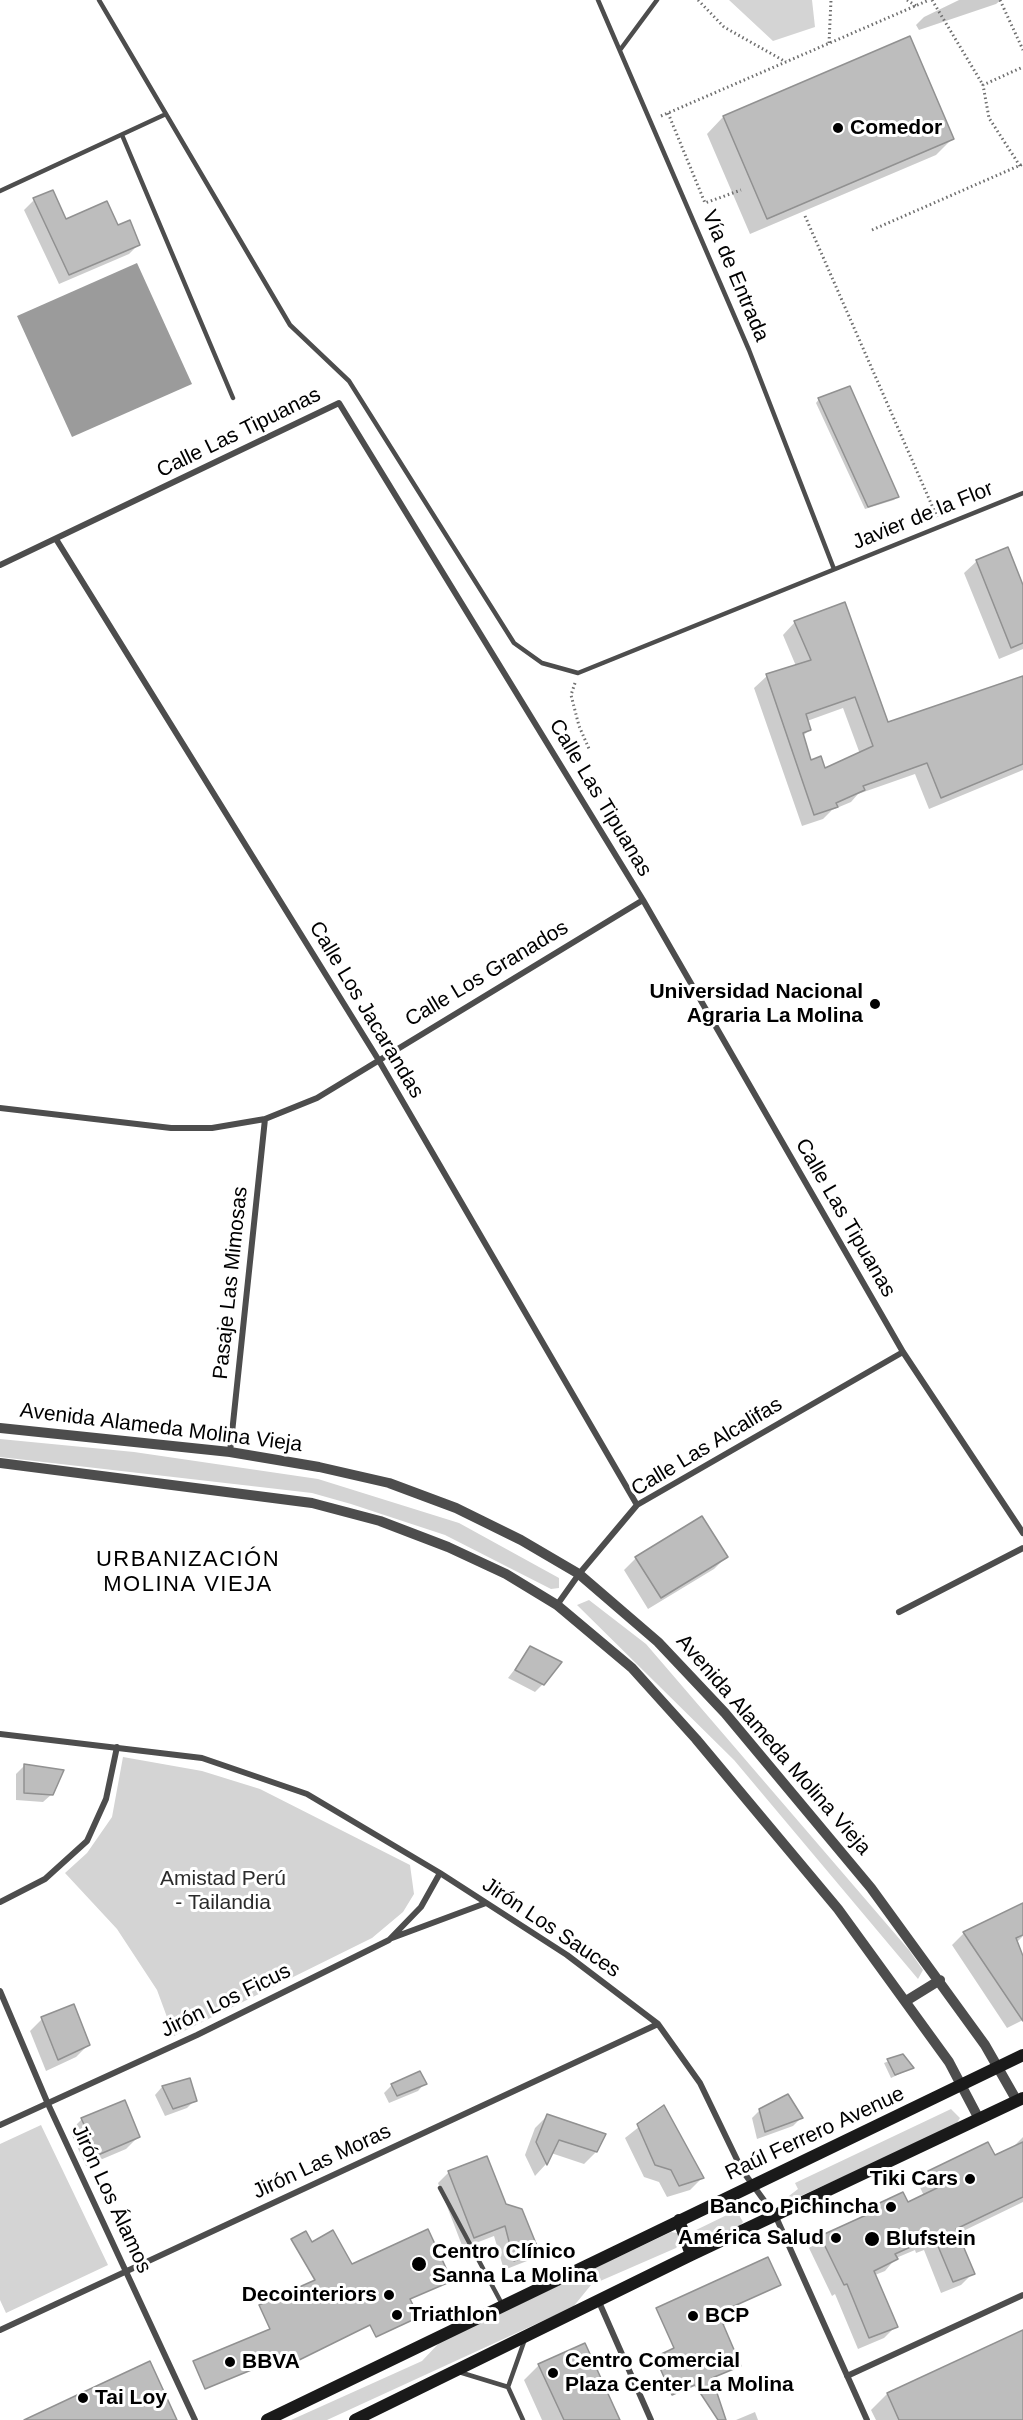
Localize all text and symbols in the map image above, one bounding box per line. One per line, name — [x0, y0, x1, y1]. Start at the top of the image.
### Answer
place label: Comedor — [850, 115, 942, 141]
marker: Comedor — [831, 121, 845, 135]
street label: Vía de Entrada — [696, 207, 774, 345]
street label: Calle Las Tipuanas — [153, 382, 325, 484]
street label: Javier de la Flor — [849, 476, 997, 556]
street label: Calle Las Tipuanas — [543, 715, 657, 881]
street label: Calle Los Granados — [401, 915, 573, 1033]
street label: Calle Los Jacarandas — [303, 917, 429, 1103]
place label: Universidad Nacional Agraria La Molina — [649, 979, 863, 1029]
marker: Universidad Nacional Agraria La Molina — [868, 997, 882, 1011]
street label: Calle Las Tipuanas — [789, 1134, 901, 1302]
street label: Pasaje Las Mimosas — [208, 1185, 254, 1381]
street label: Calle Las Alcalifas — [627, 1392, 787, 1502]
street label: Avenida Alameda Molina Vieja — [18, 1398, 304, 1458]
district label: URBANIZACIÓN MOLINA VIEJA — [96, 1547, 280, 1598]
street label: Avenida Alameda Molina Vieja — [670, 1630, 876, 1860]
park label: Amistad Perú - Tailandia — [160, 1866, 286, 1916]
street label: Jirón Los Sauces — [477, 1873, 625, 1983]
street label: Jirón Los Ficus — [157, 1959, 295, 2043]
street label: Raúl Ferrero Avenue — [722, 2081, 908, 2187]
street label: Jirón Las Moras — [249, 2119, 395, 2205]
street label: Jirón Los Álamos — [66, 2121, 156, 2277]
place label: Tiki Cars — [870, 2166, 958, 2192]
marker: Tiki Cars — [963, 2172, 977, 2186]
place label: Banco Pichincha — [710, 2194, 879, 2220]
marker: Banco Pichincha — [884, 2200, 898, 2214]
place label: América Salud — [678, 2225, 824, 2251]
place label: Blufstein — [886, 2226, 976, 2252]
marker: Blufstein — [863, 2230, 881, 2248]
marker: América Salud — [829, 2231, 843, 2245]
place label: Centro Clínico Sanna La Molina — [432, 2239, 598, 2289]
marker: Centro Clínico Sanna La Molina — [410, 2255, 428, 2273]
place label: Decointeriors — [242, 2282, 377, 2308]
marker: Decointeriors — [382, 2288, 396, 2302]
place label: Triathlon — [409, 2302, 498, 2328]
place label: BCP — [705, 2303, 749, 2329]
marker: Triathlon — [390, 2308, 404, 2322]
marker: BCP — [686, 2309, 700, 2323]
place label: Centro Comercial Plaza Center La Molina — [565, 2348, 794, 2398]
place label: BBVA — [242, 2349, 300, 2375]
marker: BBVA — [223, 2355, 237, 2369]
marker: Centro Comercial Plaza Center La Molina — [546, 2366, 560, 2380]
place label: Tai Loy — [95, 2385, 167, 2411]
marker: Tai Loy — [76, 2391, 90, 2405]

